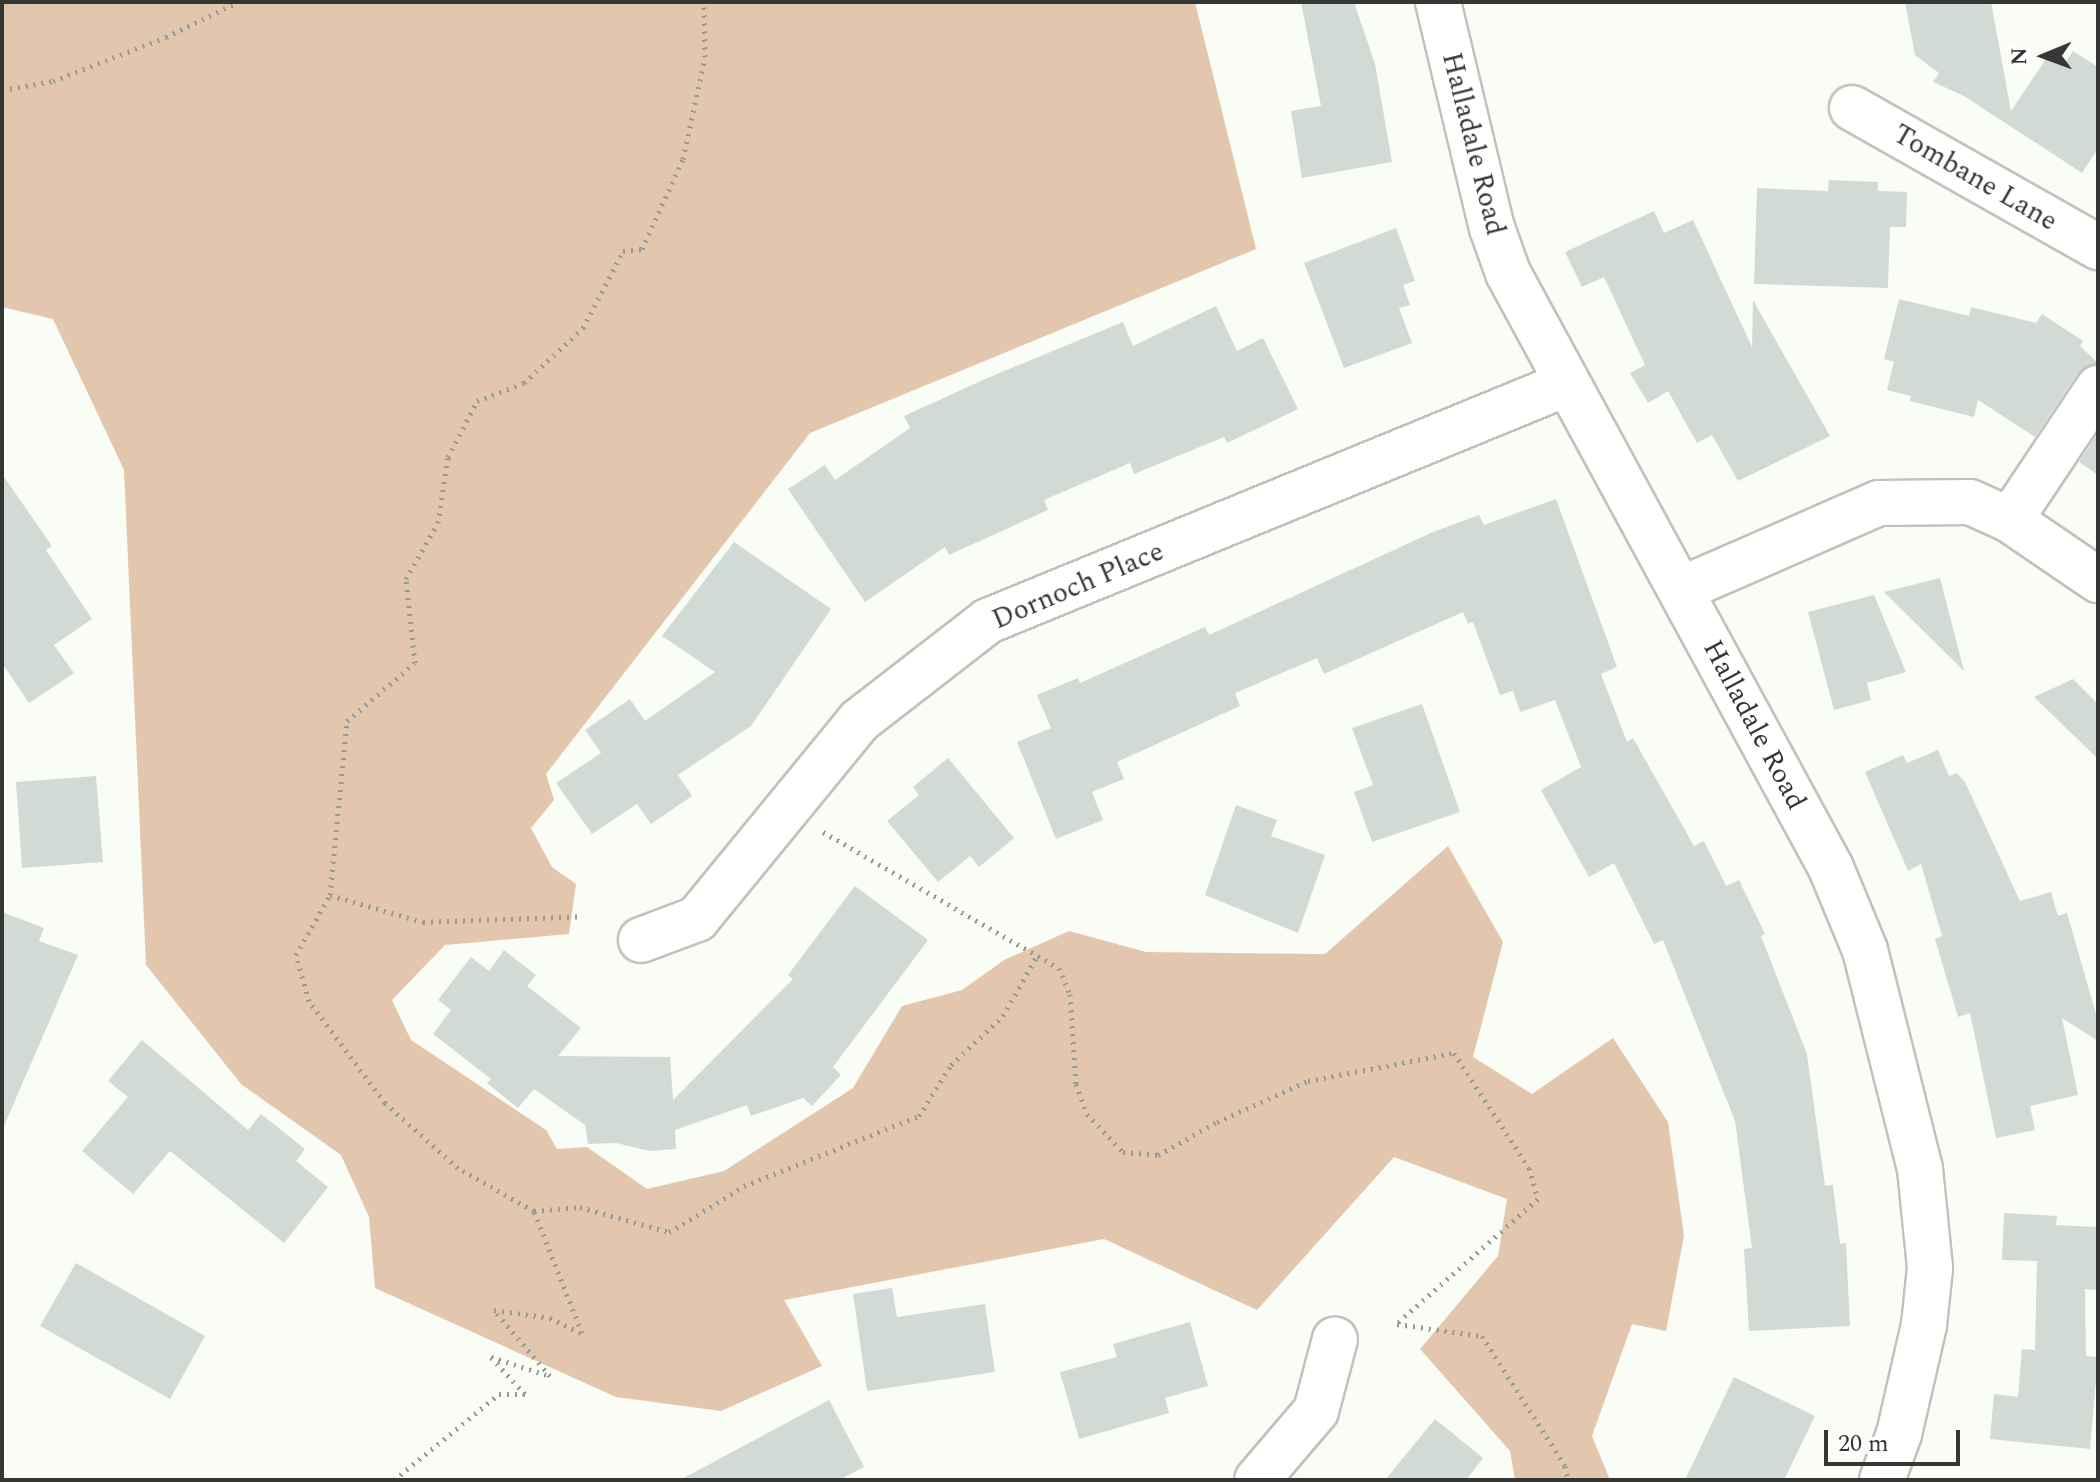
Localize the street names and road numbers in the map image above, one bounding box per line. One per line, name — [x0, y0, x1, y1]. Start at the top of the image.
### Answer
street label: Halladale Road — [1434, 49, 1512, 239]
street label: Tombane Lane — [1887, 117, 2063, 239]
street label: Dornoch Place — [987, 535, 1169, 637]
street label: Halladale Road — [1695, 634, 1813, 816]

